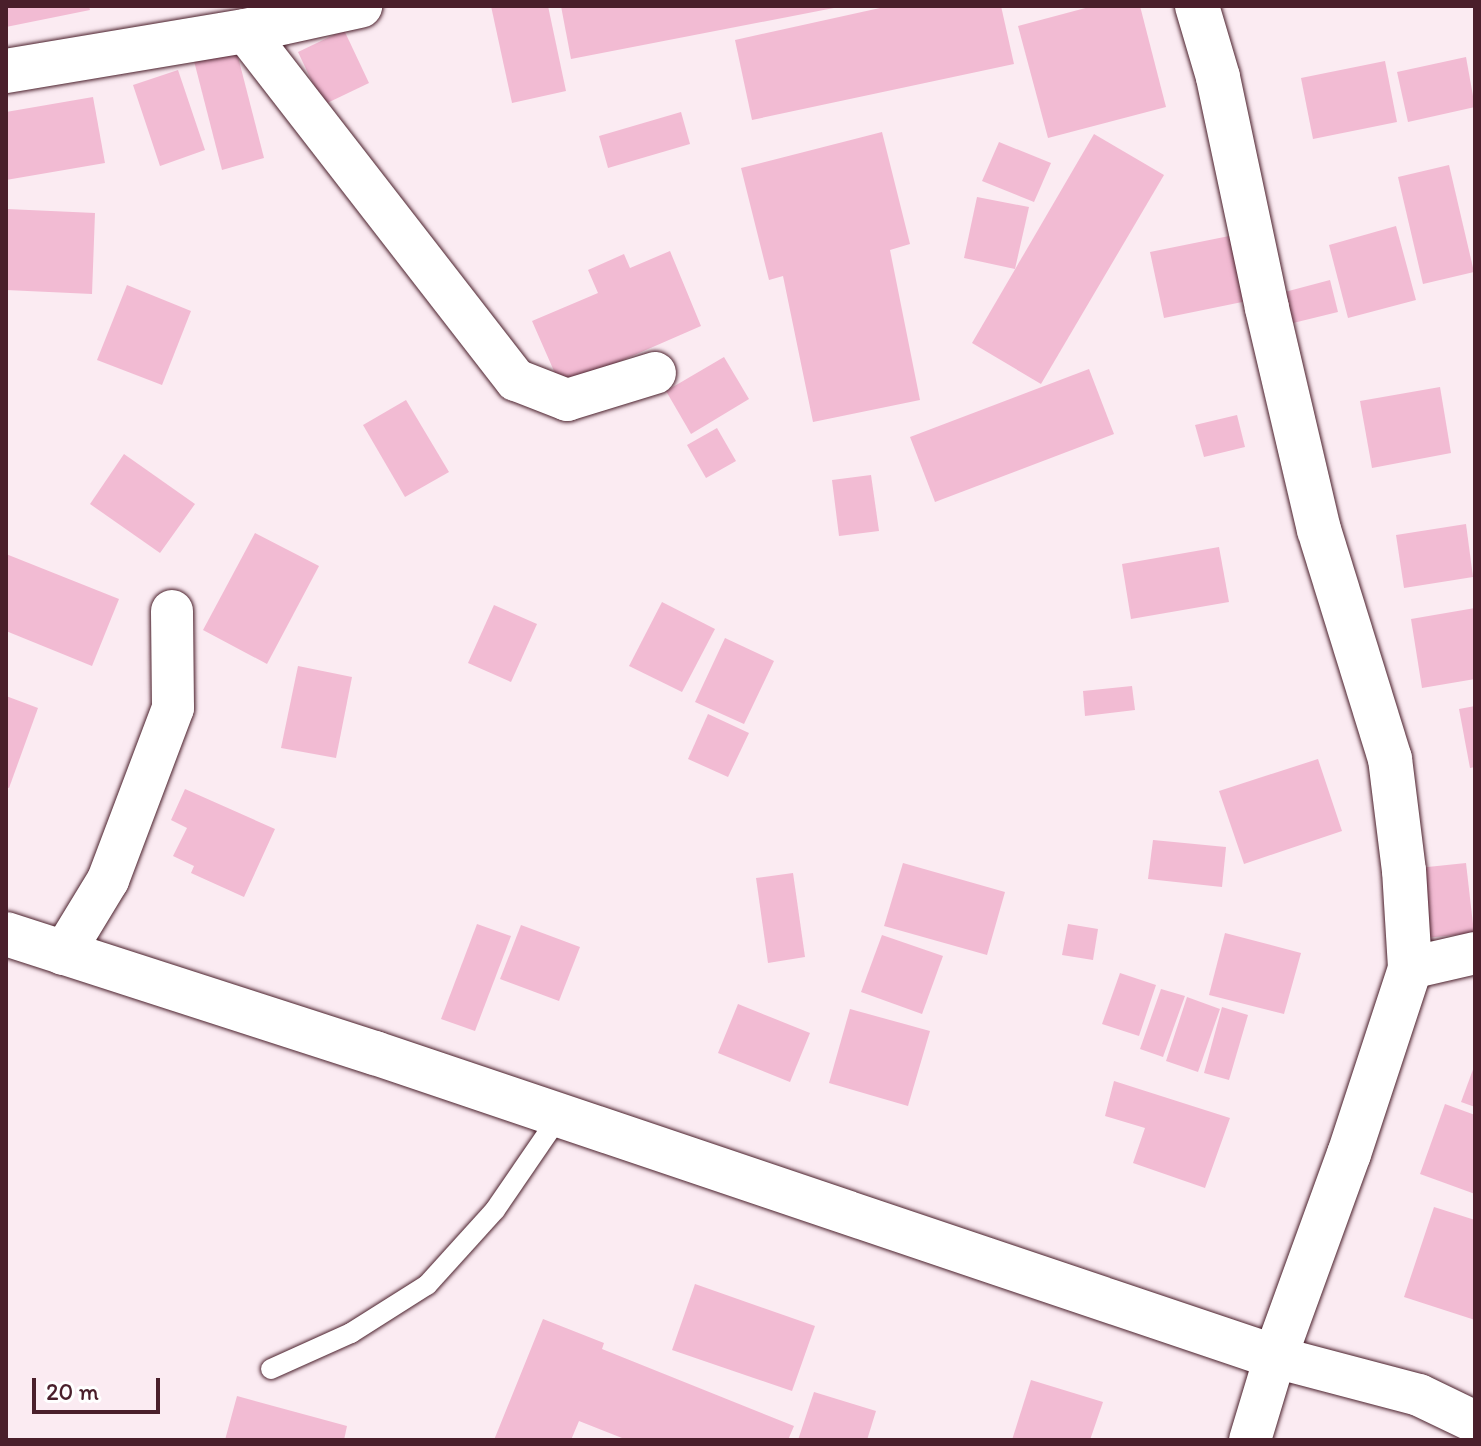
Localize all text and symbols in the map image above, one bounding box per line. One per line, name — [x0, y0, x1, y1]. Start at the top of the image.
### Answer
scale bar — [36, 1362, 164, 1412]
text: 20 m — [46, 1377, 99, 1406]

